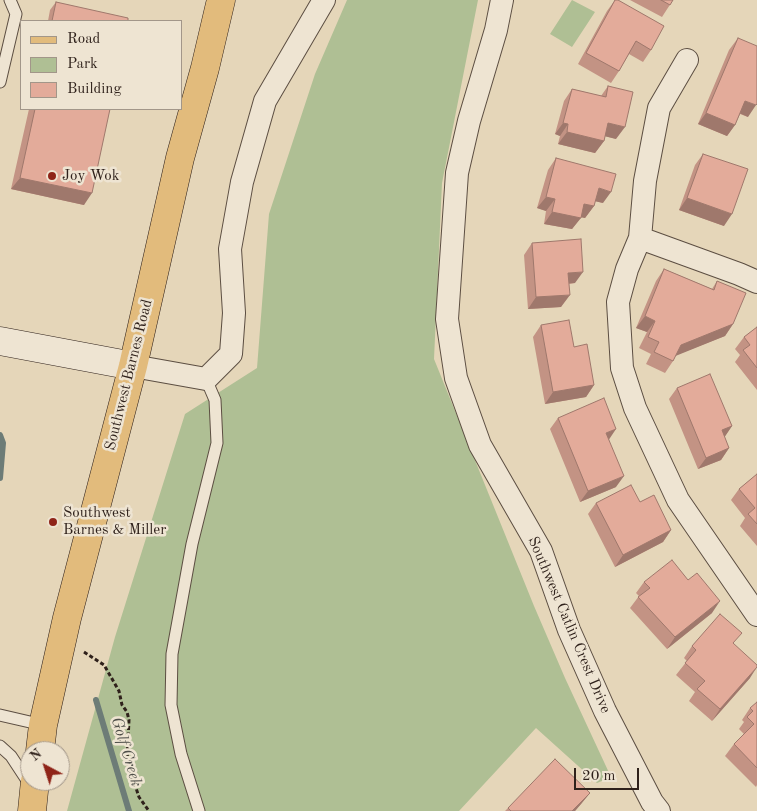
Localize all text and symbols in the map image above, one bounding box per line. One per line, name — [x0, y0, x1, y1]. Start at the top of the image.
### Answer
legend — [20, 20, 182, 110]
text: Road — [67, 32, 100, 47]
text: Park — [67, 57, 98, 72]
text: Building — [67, 82, 122, 97]
place label: Joy Wok — [62, 167, 120, 185]
marker: Joy Wok — [46, 170, 58, 182]
street label: Southwest Barnes Road — [102, 298, 156, 452]
place label: Southwest Barnes & Miller — [63, 504, 166, 539]
marker: Southwest Barnes & Miller — [47, 516, 59, 528]
street label: Southwest Catlin Crest Drive — [524, 534, 614, 716]
water label: Golf Creek — [106, 715, 146, 789]
north arrow — [20, 741, 70, 791]
text: N — [27, 746, 45, 764]
scale bar — [577, 758, 642, 790]
text: 20 m — [582, 769, 616, 784]

